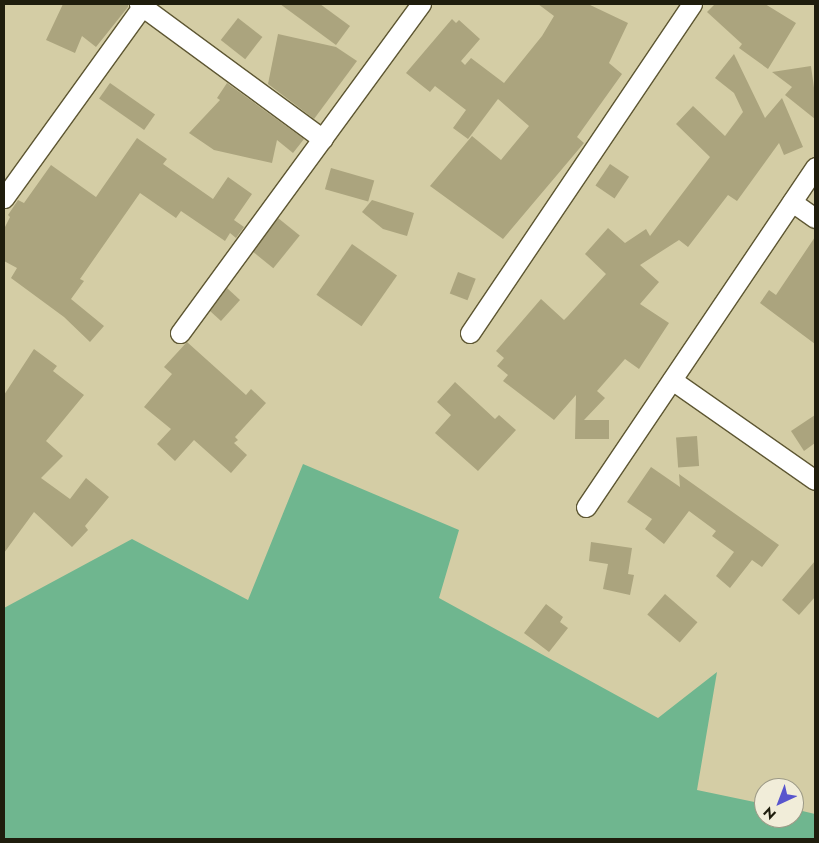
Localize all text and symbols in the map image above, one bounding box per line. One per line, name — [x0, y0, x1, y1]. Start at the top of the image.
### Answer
north arrow — [754, 778, 804, 828]
text: N — [759, 802, 780, 824]

